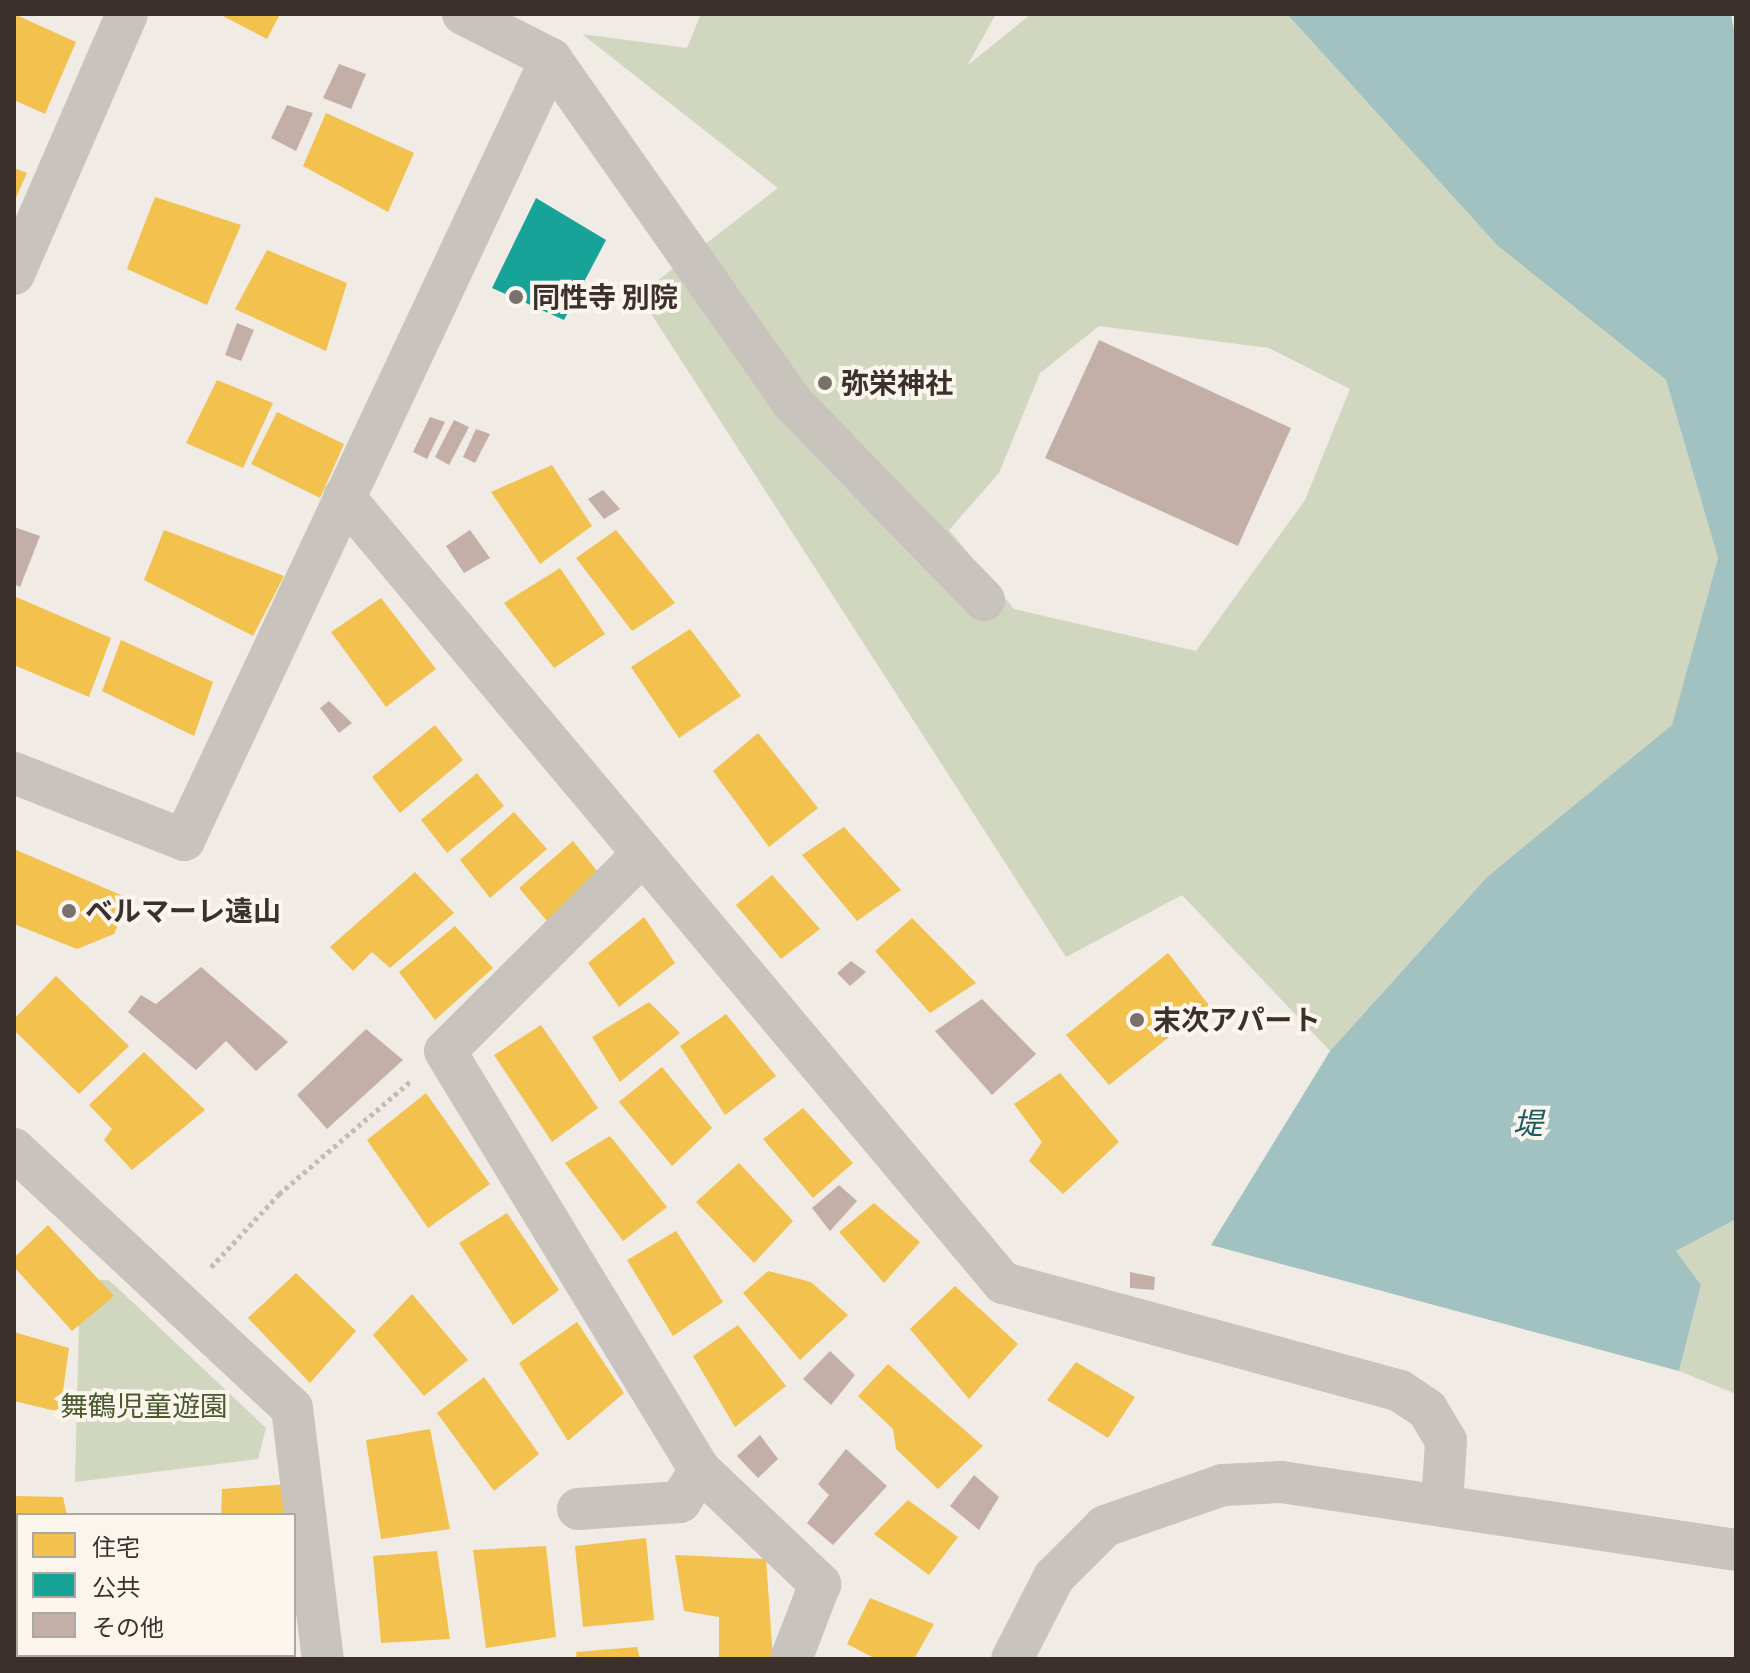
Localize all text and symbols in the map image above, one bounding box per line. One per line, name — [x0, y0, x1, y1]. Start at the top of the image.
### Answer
place label: 同性寺 別院 — [532, 280, 678, 314]
marker: 同性寺 別院 — [507, 288, 525, 306]
place label: 弥栄神社 — [841, 366, 953, 400]
marker: 弥栄神社 — [816, 374, 834, 392]
place label: ベルマーレ遠山 — [85, 894, 281, 928]
marker: ベルマーレ遠山 — [60, 902, 78, 920]
place label: 末次アパート — [1153, 1003, 1321, 1037]
marker: 末次アパート — [1128, 1011, 1146, 1029]
water label: 堤 — [1513, 1105, 1543, 1141]
park label: 舞鶴児童遊園 — [60, 1389, 228, 1423]
legend — [16, 1513, 296, 1657]
text: 住宅 — [92, 1532, 140, 1563]
text: 公共 — [92, 1572, 140, 1603]
text: その他 — [92, 1612, 164, 1643]

